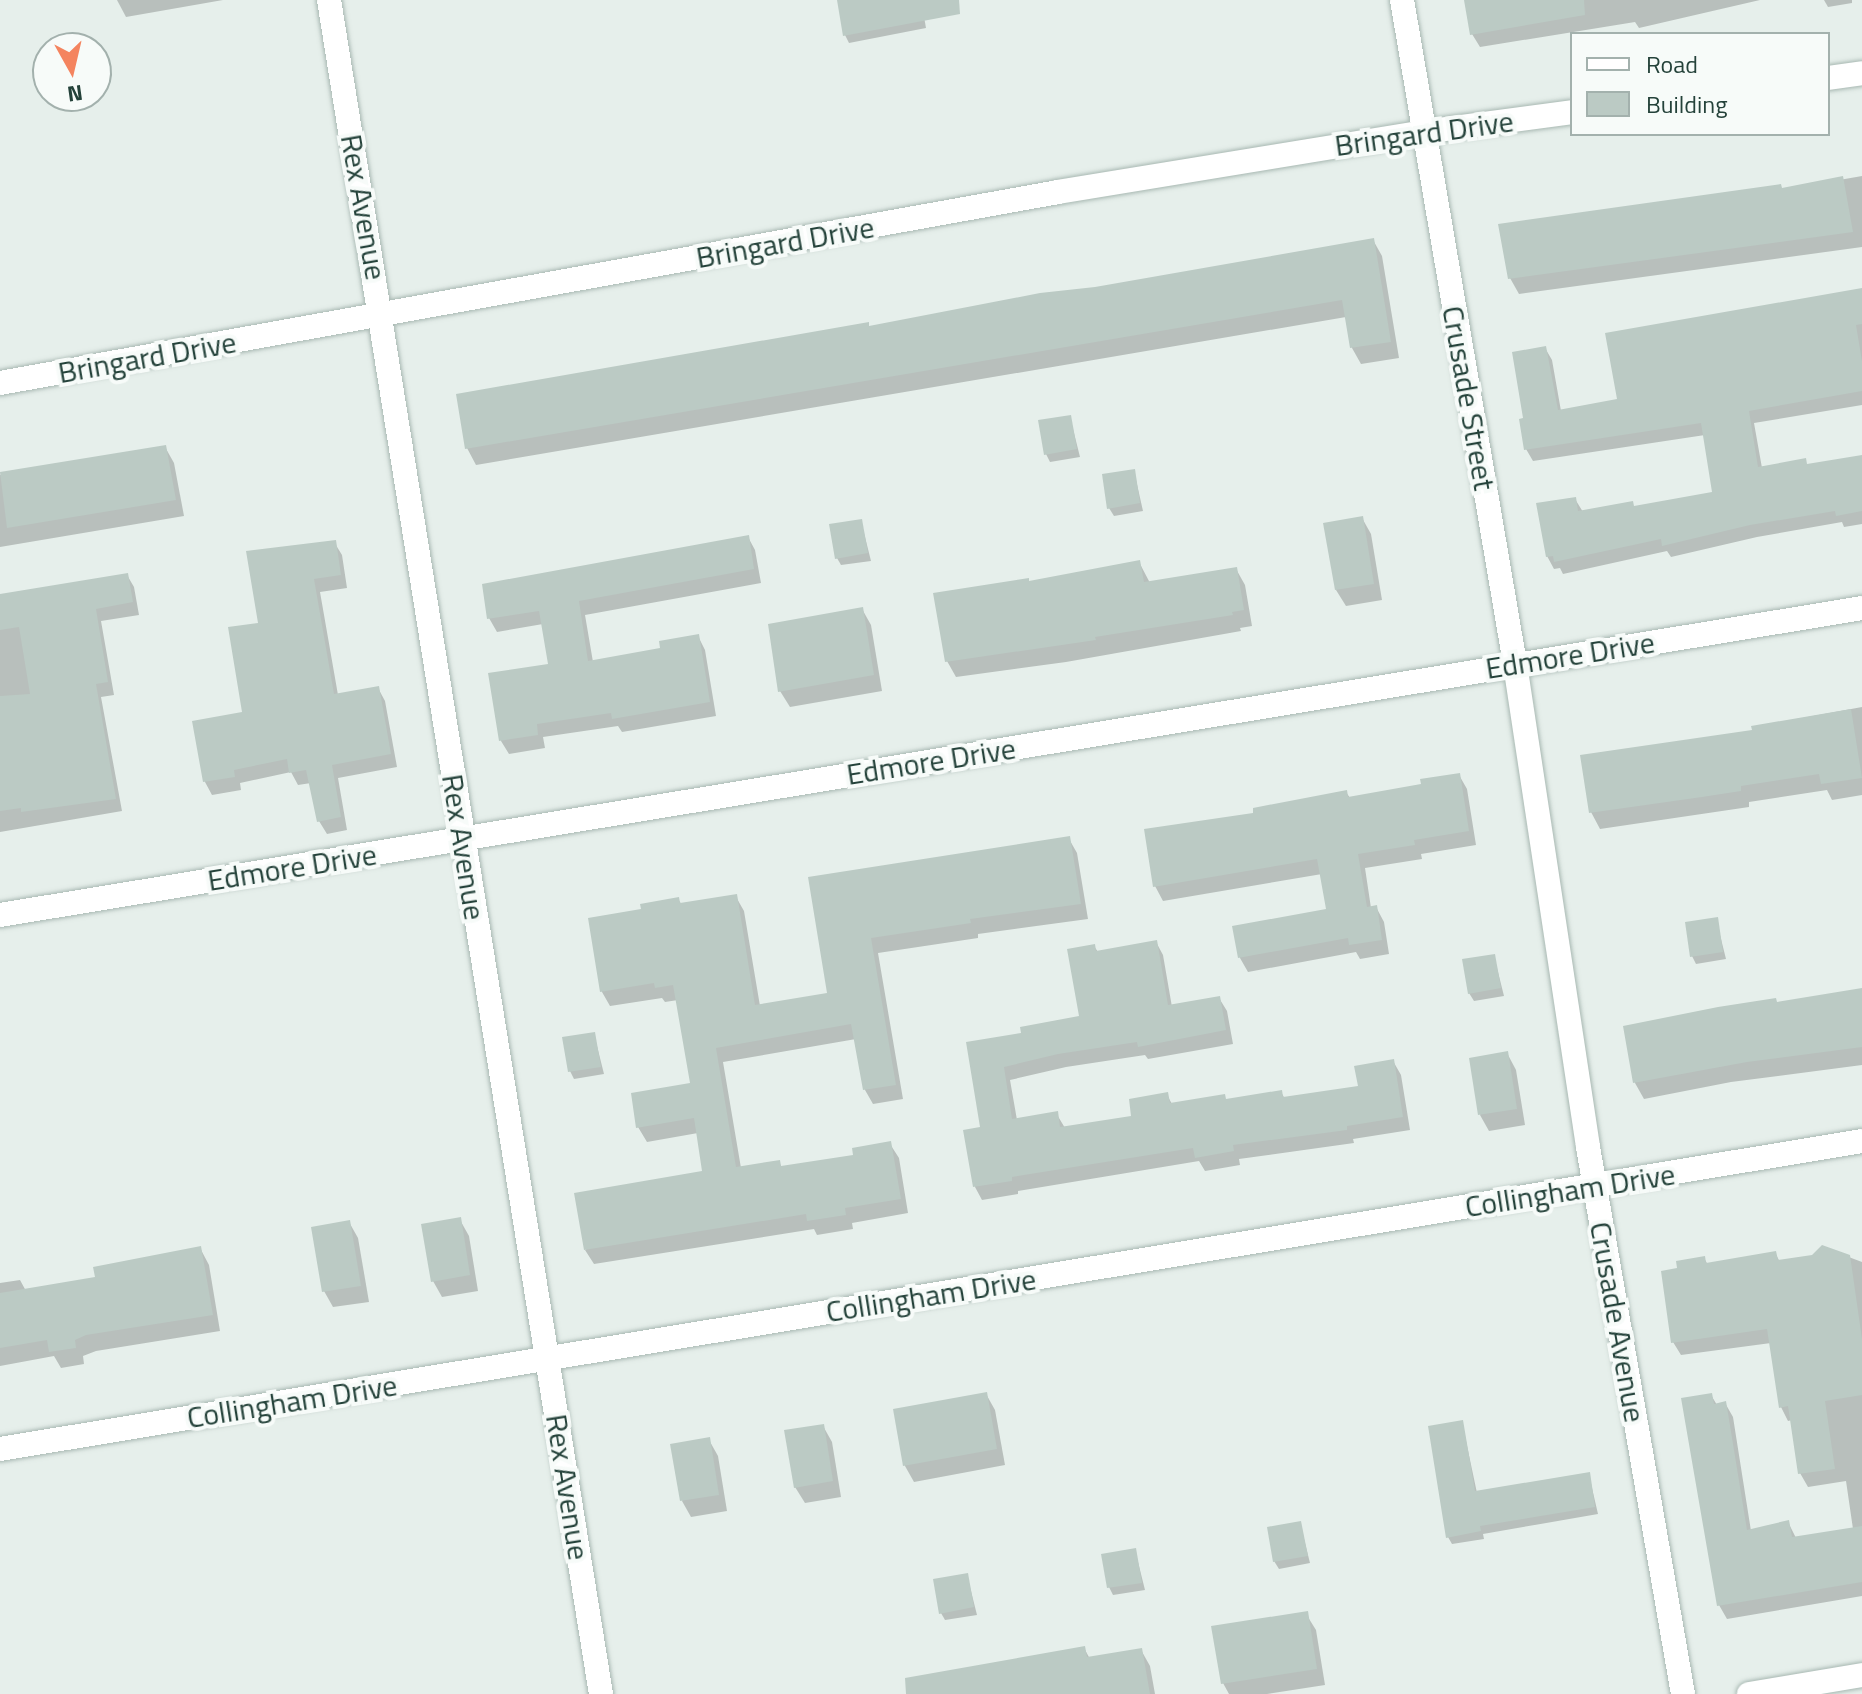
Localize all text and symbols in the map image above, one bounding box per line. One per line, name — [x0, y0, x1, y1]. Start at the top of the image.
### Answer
north arrow — [32, 32, 112, 112]
legend — [1570, 32, 1830, 136]
text: Road — [1646, 46, 1698, 82]
text: N — [65, 76, 85, 112]
text: Building — [1646, 86, 1728, 122]
street label: Bringard Drive — [1332, 103, 1516, 163]
street label: Rex Avenue — [333, 131, 395, 283]
street label: Bringard Drive — [693, 209, 877, 275]
street label: Crusade Street — [1435, 303, 1503, 493]
street label: Bringard Drive — [55, 324, 239, 390]
street label: Edmore Drive — [1483, 624, 1657, 686]
street label: Edmore Drive — [844, 730, 1018, 792]
street label: Rex Avenue — [435, 771, 493, 923]
street label: Edmore Drive — [205, 836, 379, 898]
street label: Collingham Drive — [1462, 1156, 1678, 1224]
street label: Crusade Avenue — [1583, 1219, 1653, 1425]
street label: Collingham Drive — [823, 1261, 1039, 1329]
street label: Collingham Drive — [184, 1367, 400, 1435]
street label: Rex Avenue — [539, 1411, 597, 1563]

